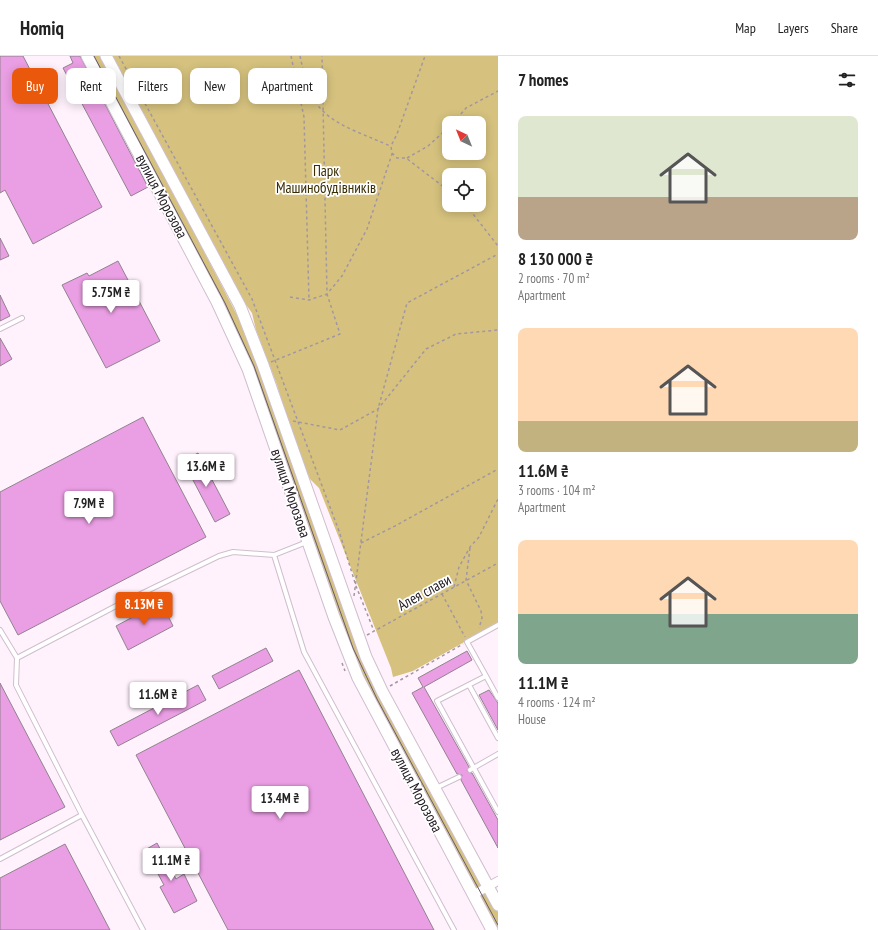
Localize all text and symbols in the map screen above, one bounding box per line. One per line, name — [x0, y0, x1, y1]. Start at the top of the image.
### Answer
text: Homiq — [20, 16, 64, 40]
text: Map — [735, 19, 756, 37]
text: Layers — [778, 19, 809, 37]
text: Share — [831, 19, 858, 37]
chip: Buy — [12, 68, 58, 104]
chip: Rent — [66, 68, 116, 104]
chip: Filters — [124, 68, 182, 104]
chip: New — [190, 68, 240, 104]
chip: Apartment — [248, 68, 327, 104]
text: 7 homes — [518, 69, 569, 91]
icon: filters — [836, 69, 858, 91]
north arrow — [442, 116, 486, 160]
map controls — [442, 116, 486, 212]
icon: home — [652, 142, 724, 214]
street label: вулиця Морозова — [132, 151, 192, 241]
park label: Парк Машинобудівників — [276, 161, 376, 197]
button: locate — [442, 168, 486, 212]
text: 8 130 000 ₴ — [518, 248, 593, 270]
text: 2 rooms · 70 m² — [518, 270, 590, 287]
pin: 5.75M ₴ — [74, 280, 148, 314]
text: 5.75M ₴ — [92, 284, 130, 301]
text: Apartment — [518, 287, 566, 304]
icon: home — [652, 354, 724, 426]
street label: вулиця Морозова — [267, 446, 315, 540]
pin: 13.6M ₴ — [169, 454, 243, 488]
text: 13.6M ₴ — [187, 458, 225, 475]
text: 11.6M ₴ — [518, 460, 569, 482]
text: 3 rooms · 104 m² — [518, 482, 596, 499]
pin: 7.9M ₴ — [56, 491, 122, 525]
text: 7.9M ₴ — [73, 495, 105, 512]
text: Apartment — [518, 499, 566, 516]
icon: home — [652, 566, 724, 638]
street label: Алея слави — [394, 570, 454, 614]
pin: 8.13M ₴ — [107, 592, 181, 626]
text: 8.13M ₴ — [125, 596, 163, 613]
text: 11.1M ₴ — [518, 672, 569, 694]
pin: 11.6M ₴ — [121, 682, 195, 716]
text: 11.6M ₴ — [139, 686, 177, 703]
text: 4 rooms · 124 m² — [518, 694, 596, 711]
text: House — [518, 711, 546, 728]
street label: вулиця Морозова — [387, 745, 447, 835]
pin: 13.4M ₴ — [243, 786, 317, 820]
text: 13.4M ₴ — [261, 790, 299, 807]
pin: 11.1M ₴ — [134, 848, 208, 882]
text: 11.1M ₴ — [152, 852, 190, 869]

